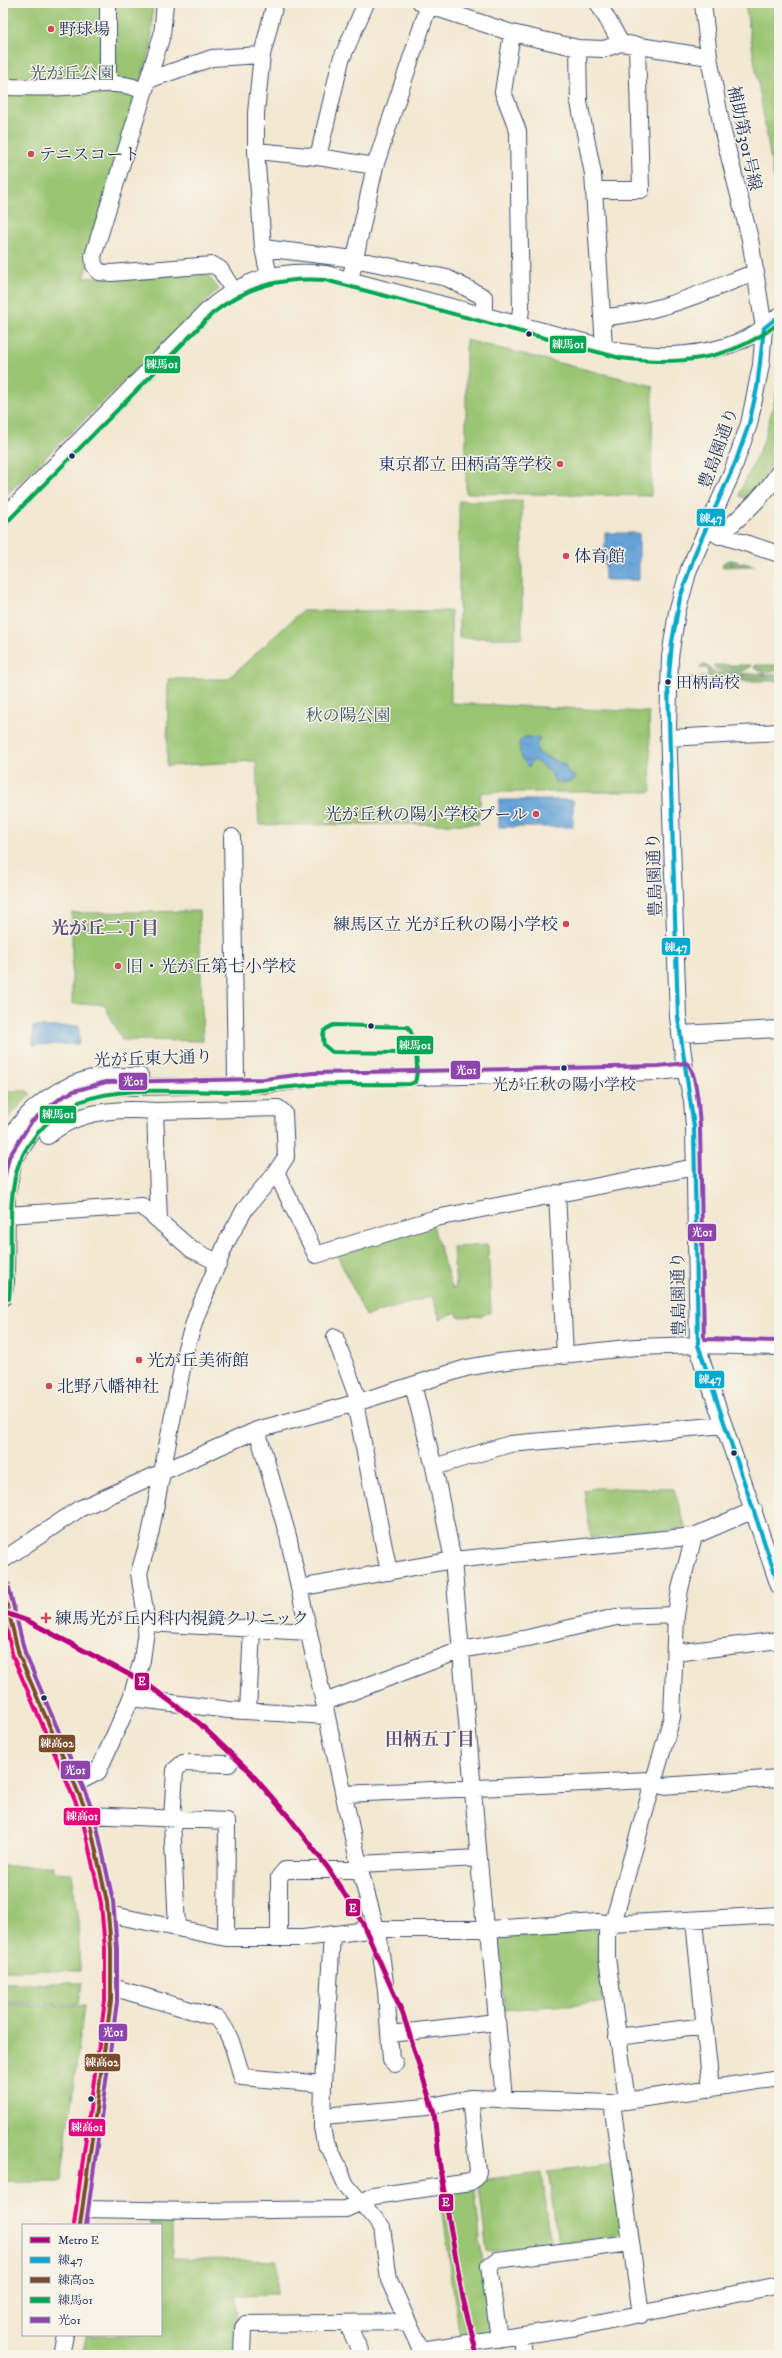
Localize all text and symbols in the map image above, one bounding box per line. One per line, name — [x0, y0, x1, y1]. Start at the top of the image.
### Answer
place label: 野球場 — [59, 19, 110, 41]
marker: 野球場 — [46, 24, 56, 34]
park label: 光が丘公園 — [30, 63, 115, 85]
street label: 補助第301号線 — [722, 84, 766, 193]
place label: テニスコート — [39, 144, 140, 166]
marker: テニスコート — [26, 149, 36, 159]
unlabelled marker — [524, 329, 534, 339]
line badge: 練馬01 — [549, 335, 587, 354]
text: 練馬01 — [552, 338, 584, 352]
line badge: 練馬01 — [144, 355, 181, 374]
text: 練馬01 — [146, 358, 178, 372]
street label: 豊島園通り — [694, 405, 744, 492]
unlabelled marker — [67, 451, 77, 461]
place label: 東京都立 田柄高等学校 — [378, 454, 552, 476]
marker: 東京都立 田柄高等学校 — [555, 459, 565, 469]
line badge: 練47 — [696, 508, 726, 527]
text: 練47 — [700, 512, 723, 526]
place label: 体育館 — [574, 546, 625, 568]
marker: 体育館 — [561, 551, 571, 561]
place label: 田柄高校 — [676, 673, 740, 693]
marker: 田柄高校 — [663, 677, 673, 687]
park label: 秋の陽公園 — [306, 705, 391, 727]
place label: 光が丘秋の陽小学校プール — [325, 804, 528, 826]
marker: 光が丘秋の陽小学校プール — [531, 809, 541, 819]
street label: 豊島園通り — [643, 832, 667, 918]
place label: 練馬区立 光が丘秋の陽小学校 — [333, 914, 558, 936]
district label: 光が丘二丁目 — [51, 918, 159, 940]
marker: 練馬区立 光が丘秋の陽小学校 — [561, 919, 571, 929]
line badge: 練47 — [661, 937, 691, 956]
text: 練47 — [665, 941, 688, 955]
place label: 旧・光が丘第七小学校 — [126, 956, 296, 978]
marker: 旧・光が丘第七小学校 — [113, 961, 123, 971]
unlabelled marker — [366, 1021, 376, 1031]
line badge: 練馬01 — [396, 1035, 434, 1055]
text: 練馬01 — [399, 1039, 431, 1053]
street label: 光が丘東大通り — [93, 1046, 213, 1072]
line badge: 光01 — [450, 1060, 481, 1080]
marker: 光が丘秋の陽小学校 — [559, 1063, 569, 1073]
text: 光01 — [456, 1064, 476, 1078]
line badge: 光01 — [118, 1072, 148, 1091]
text: 光01 — [123, 1075, 143, 1089]
place label: 光が丘秋の陽小学校 — [492, 1075, 636, 1095]
line badge: 練馬01 — [39, 1105, 77, 1124]
text: 練馬01 — [42, 1108, 74, 1122]
line badge: 光01 — [687, 1223, 717, 1242]
text: 光01 — [692, 1226, 712, 1240]
street label: 豊島園通り — [667, 1251, 691, 1337]
place label: 光が丘美術館 — [147, 1350, 249, 1372]
marker: 光が丘美術館 — [134, 1355, 144, 1365]
line badge: 練47 — [694, 1370, 725, 1389]
text: 練47 — [699, 1373, 722, 1387]
place label: 北野八幡神社 — [57, 1376, 159, 1398]
marker: 北野八幡神社 — [44, 1381, 54, 1391]
unlabelled marker — [729, 1448, 739, 1458]
place label: 練馬光が丘内科内視鏡クリニック — [55, 1608, 309, 1630]
marker: 練馬光が丘内科内視鏡クリニック — [40, 1612, 52, 1624]
line badge: E — [134, 1672, 150, 1691]
text: E — [138, 1675, 146, 1689]
unlabelled marker — [39, 1693, 49, 1703]
district label: 田柄五丁目 — [385, 1729, 475, 1751]
line badge: 練高02 — [38, 1734, 76, 1753]
text: 練高02 — [40, 1737, 74, 1751]
line badge: 光01 — [60, 1760, 91, 1780]
text: 光01 — [65, 1764, 85, 1778]
line badge: 練高01 — [63, 1807, 101, 1826]
text: 練高01 — [66, 1810, 98, 1824]
line badge: E — [345, 1898, 361, 1917]
text: E — [349, 1902, 357, 1916]
line badge: 光01 — [98, 2023, 128, 2042]
text: 光01 — [103, 2026, 123, 2040]
line badge: 練高02 — [84, 2053, 121, 2072]
text: 練高02 — [85, 2056, 119, 2070]
unlabelled marker — [86, 2094, 96, 2104]
line badge: 練高01 — [68, 2118, 106, 2137]
text: 練高01 — [71, 2121, 103, 2135]
line badge: E — [438, 2193, 454, 2212]
text: E — [442, 2196, 450, 2210]
legend — [22, 2224, 162, 2336]
text: Metro E — [58, 2233, 99, 2248]
text: 練47 — [58, 2253, 83, 2268]
text: 練高02 — [58, 2273, 94, 2288]
text: 練馬01 — [58, 2293, 93, 2308]
text: 光01 — [58, 2313, 81, 2328]

